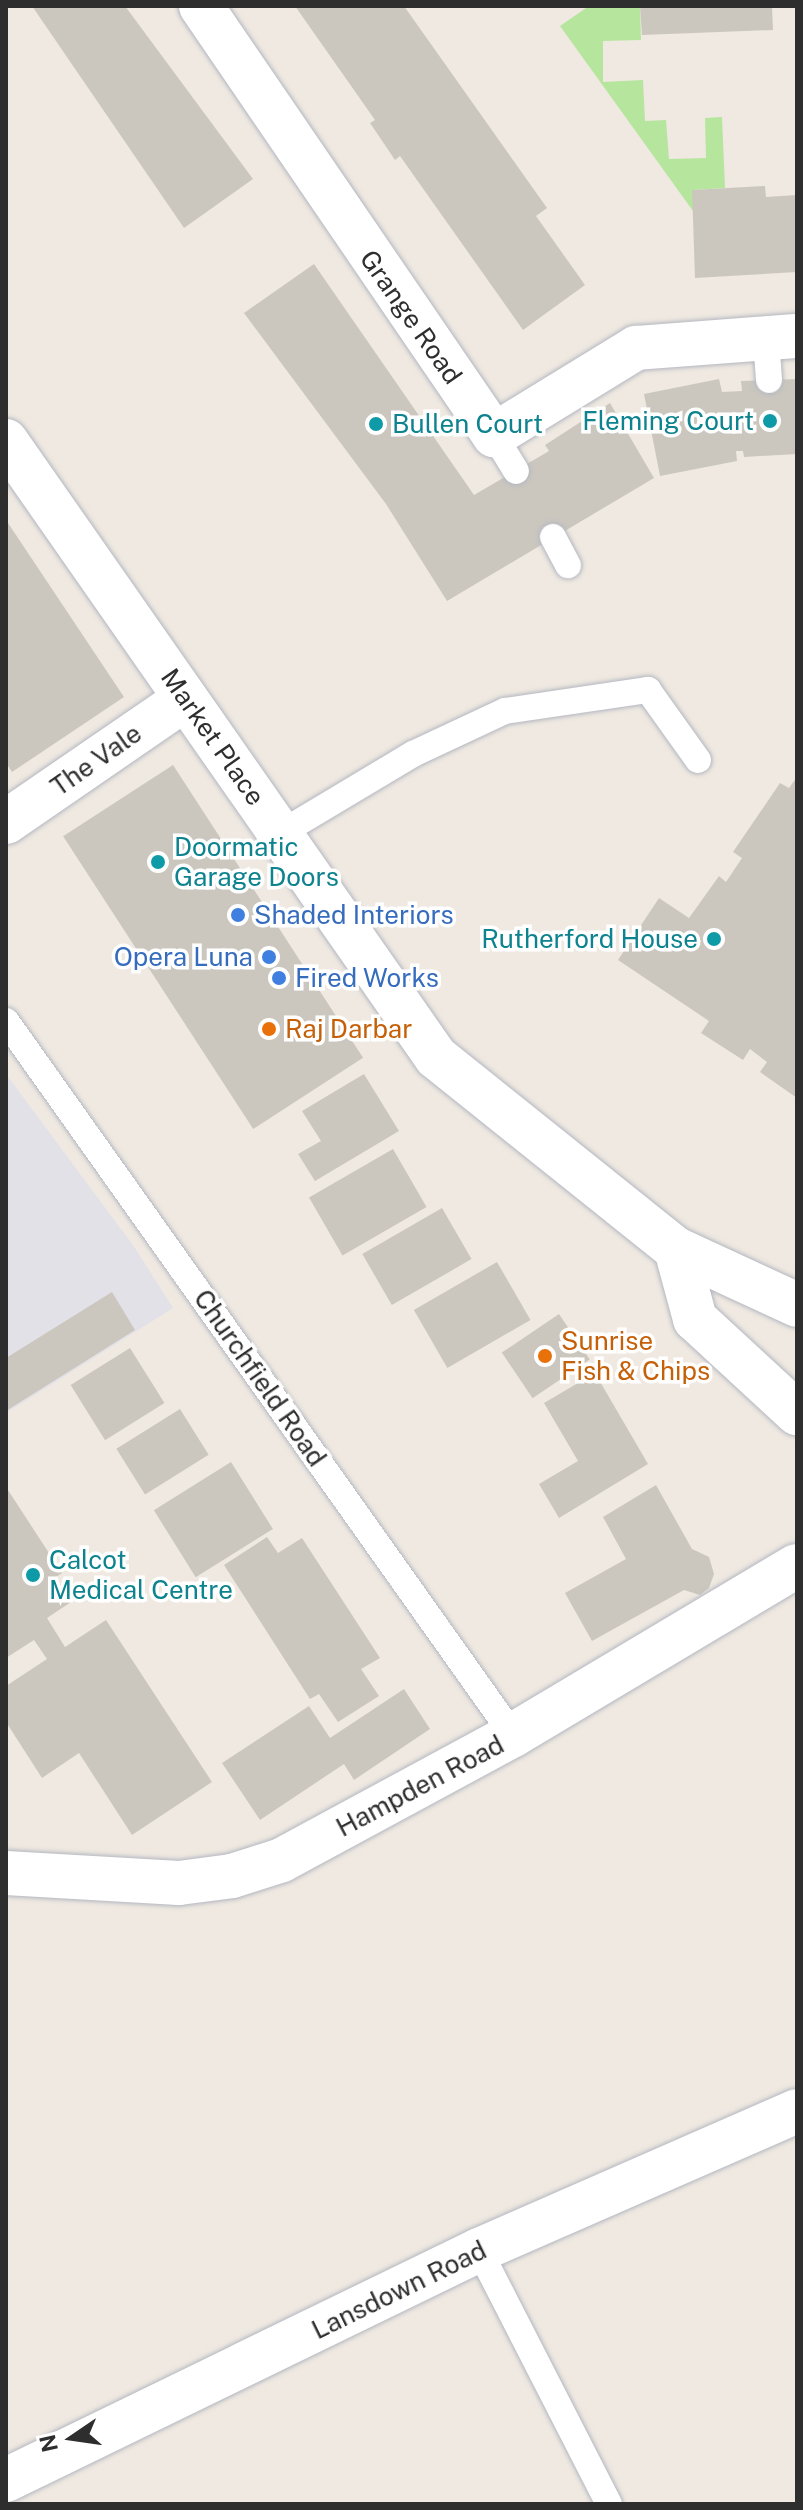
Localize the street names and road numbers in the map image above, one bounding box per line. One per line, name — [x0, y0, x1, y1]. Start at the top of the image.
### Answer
street label: Grange Road — [353, 244, 469, 390]
street label: Market Place — [154, 663, 272, 811]
street label: The Vale — [44, 717, 148, 803]
street label: Churchfield Road — [187, 1284, 333, 1472]
street label: Hampden Road — [331, 1729, 509, 1843]
street label: Lansdown Road — [307, 2234, 491, 2346]

